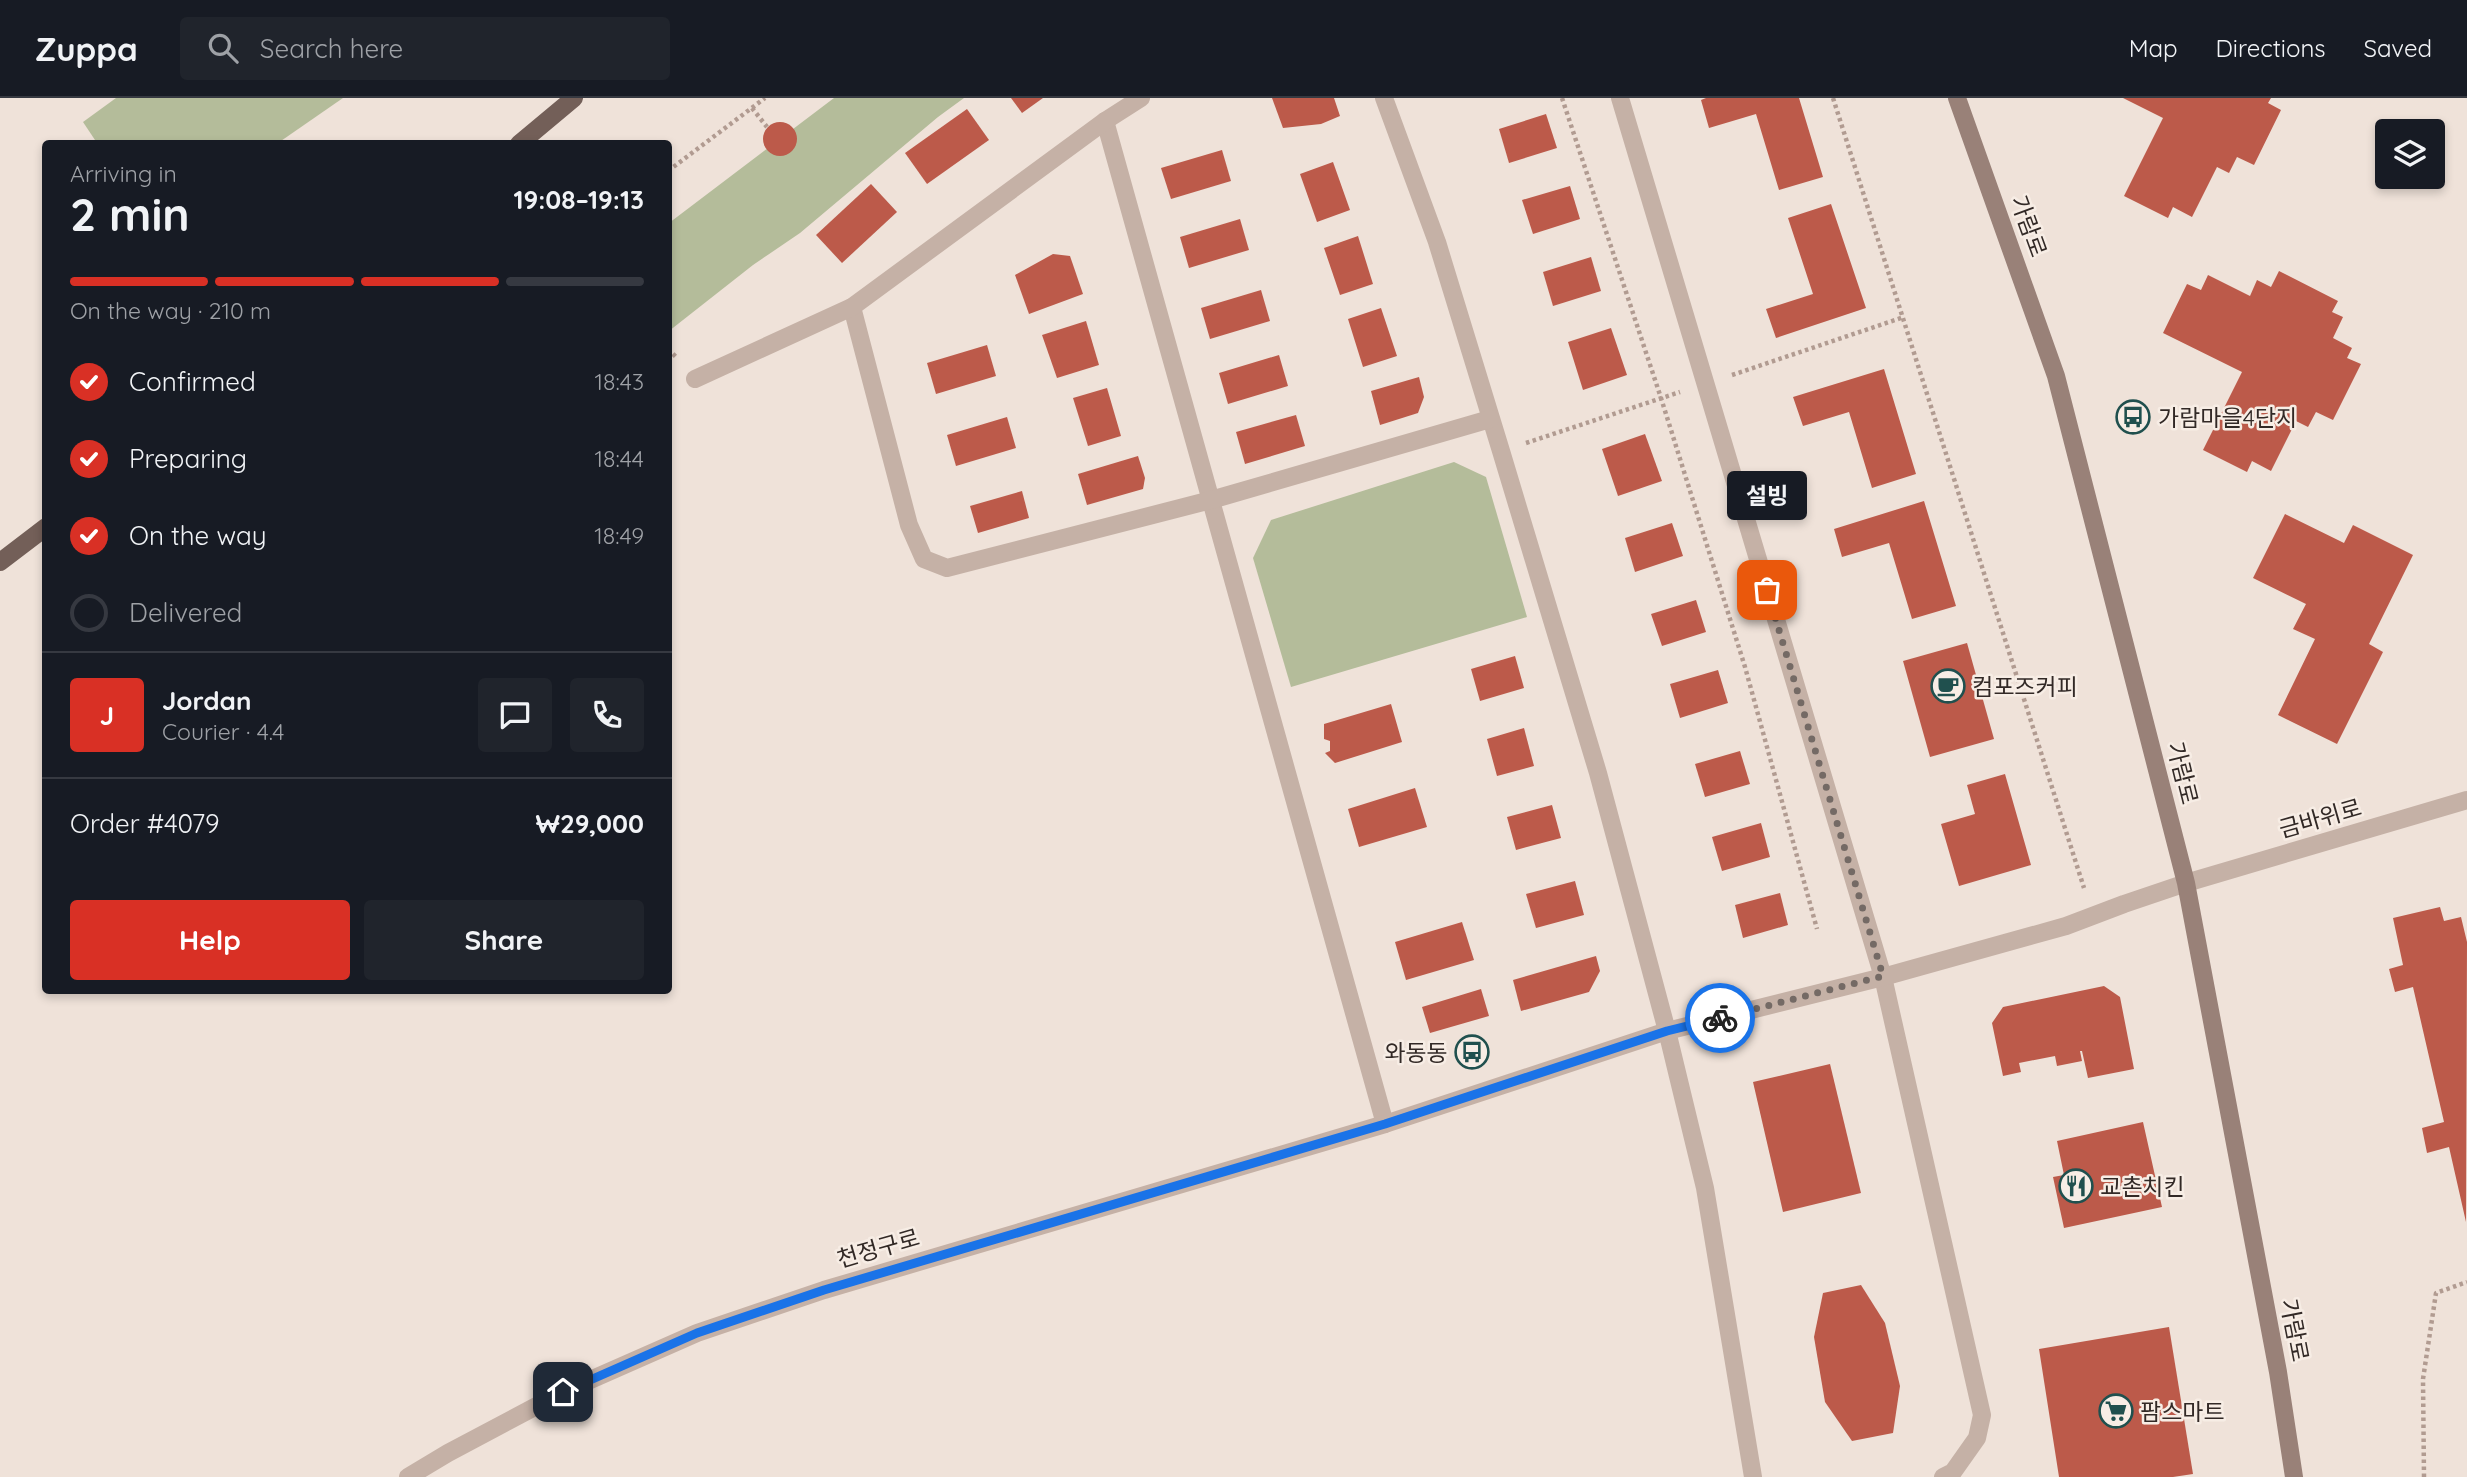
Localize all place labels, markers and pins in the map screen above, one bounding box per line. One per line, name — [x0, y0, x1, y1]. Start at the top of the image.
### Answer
bus stop icon: 가람마을4단지 — [2114, 398, 2152, 436]
place label: 가람마을4단지 — [2158, 403, 2297, 432]
callout: 설빙 — [1727, 471, 1807, 520]
pin — [1737, 560, 1797, 620]
cafe icon: 컴포즈커피 — [1929, 667, 1967, 705]
place label: 컴포즈커피 — [1972, 672, 2078, 701]
bus stop icon: 와동동 — [1453, 1033, 1491, 1071]
place label: 와동동 — [1385, 1038, 1448, 1067]
restaurant icon: 교촌치킨 — [2057, 1167, 2095, 1205]
place label: 교촌치킨 — [2100, 1172, 2185, 1201]
pin — [533, 1362, 593, 1422]
supermarket icon: 팜스마트 — [2097, 1392, 2135, 1430]
place label: 팜스마트 — [2140, 1397, 2225, 1426]

